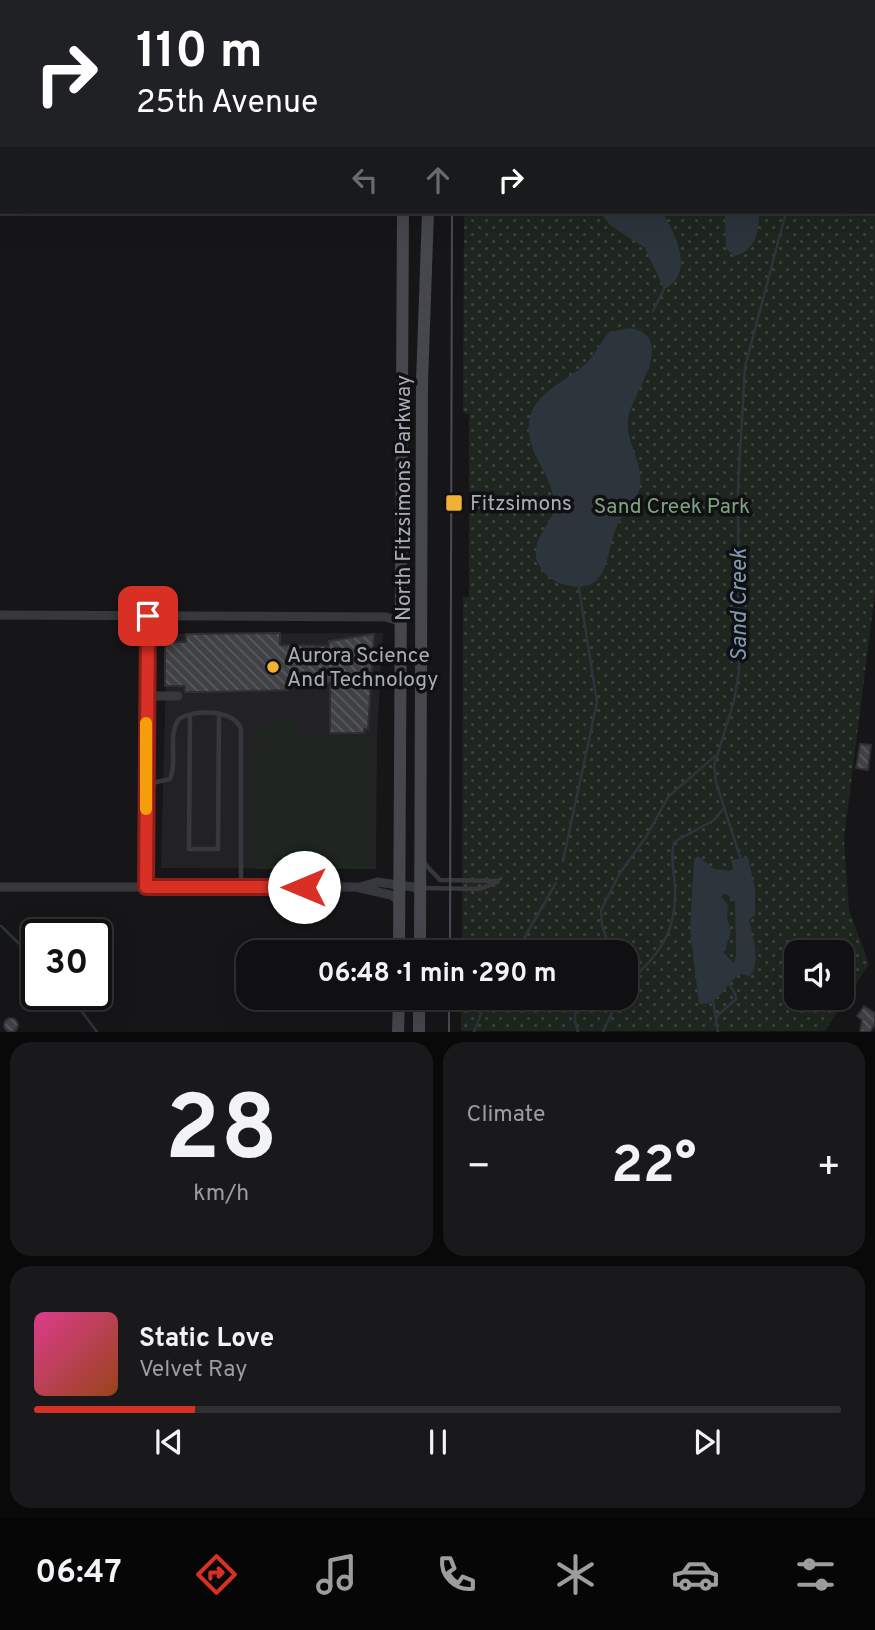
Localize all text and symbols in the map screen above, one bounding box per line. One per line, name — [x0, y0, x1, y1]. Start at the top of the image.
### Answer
text: 110 m — [136, 23, 263, 85]
icon: right — [21, 28, 112, 119]
text: 25th Avenue — [136, 84, 318, 124]
icon: left — [346, 161, 384, 199]
icon: ahead — [419, 161, 457, 199]
icon: right — [492, 161, 530, 199]
street label: North Fitzsimons Parkway — [391, 375, 418, 621]
place label: Fitzsimons — [470, 491, 572, 518]
marker: Fitzsimons — [444, 493, 464, 513]
park label: Sand Creek Park — [594, 494, 750, 521]
water label: Sand Creek — [726, 548, 755, 662]
pin — [118, 586, 178, 646]
icon: arrive — [129, 597, 167, 635]
place label: Aurora Science And Technology — [287, 643, 438, 694]
marker: Aurora Science And Technology — [265, 659, 281, 675]
position arrow — [267, 850, 341, 924]
speed limit sign: 30 — [21, 919, 112, 1010]
map controls — [784, 940, 854, 1010]
button: sound — [784, 940, 854, 1010]
text: 06:48 · 1 min · 290 m — [317, 958, 557, 991]
text: 28 — [165, 1077, 278, 1192]
text: Climate — [467, 1101, 545, 1130]
text: 22° — [611, 1135, 696, 1201]
text: − — [467, 1144, 491, 1193]
text: + — [816, 1144, 841, 1193]
text: km/h — [193, 1180, 249, 1209]
text: Static Love — [139, 1323, 274, 1356]
text: Velvet Ray — [139, 1356, 247, 1385]
icon: previous — [150, 1423, 188, 1461]
icon: pause — [419, 1423, 457, 1461]
icon: next — [688, 1423, 726, 1461]
icon: directions — [192, 1550, 241, 1599]
icon: music — [312, 1550, 361, 1599]
icon: phone — [432, 1550, 481, 1599]
icon: climate — [551, 1550, 600, 1599]
icon: car — [671, 1550, 720, 1599]
icon: filters — [791, 1550, 840, 1599]
text: 06:47 — [35, 1554, 122, 1594]

